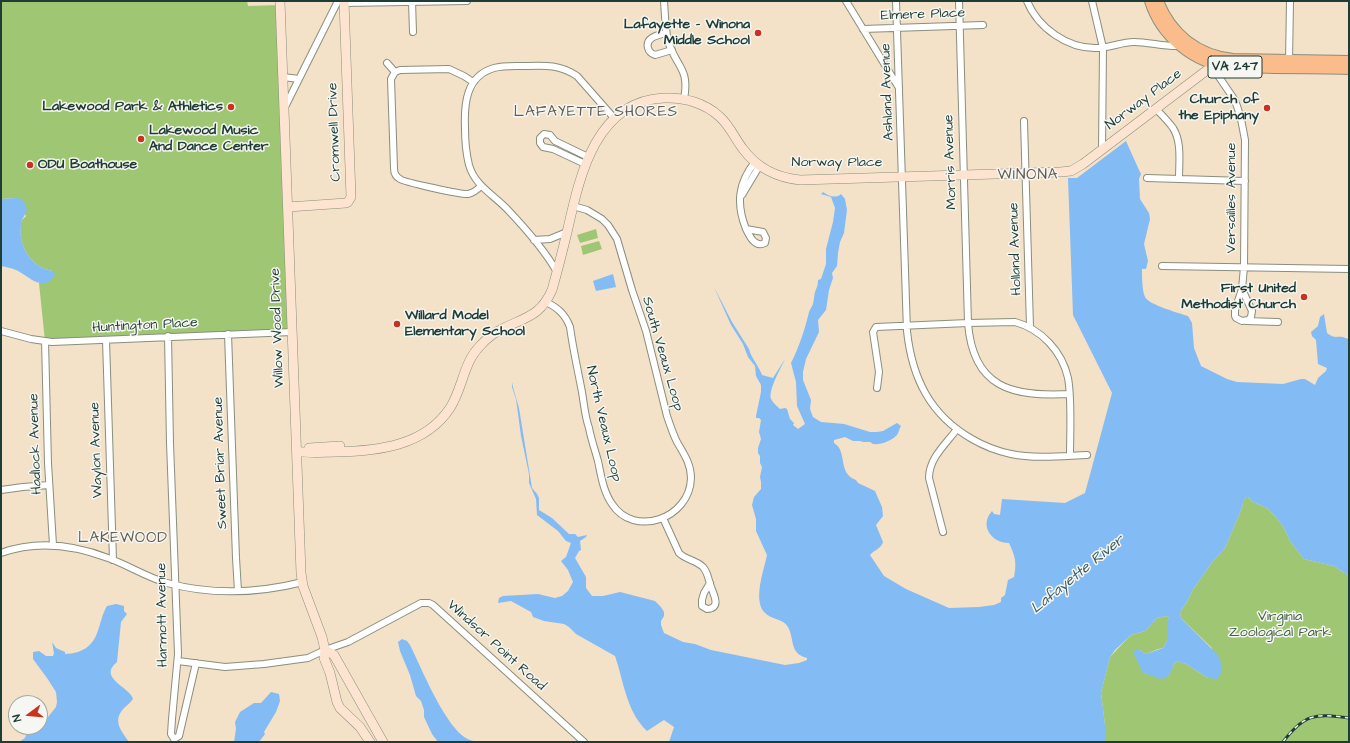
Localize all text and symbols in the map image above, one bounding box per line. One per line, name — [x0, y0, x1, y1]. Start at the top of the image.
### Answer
street label: Elmere Place — [880, 5, 966, 25]
place label: Lafayette - Winona Middle School — [624, 17, 750, 50]
marker: Lafayette - Winona Middle School — [753, 28, 763, 38]
street label: Ashland Avenue — [878, 43, 898, 141]
road number: VA 247 — [1208, 56, 1262, 78]
street label: Norway Place — [1103, 66, 1185, 134]
street label: Cromwell Drive — [325, 82, 345, 182]
place label: Church of the Epiphany — [1178, 92, 1259, 124]
place label: Lakewood Park & Athletics — [42, 99, 223, 115]
marker: Lakewood Park & Athletics — [226, 102, 236, 112]
marker: Church of the Epiphany — [1262, 103, 1272, 113]
district label: LAFAYETTE SHORES — [514, 104, 678, 122]
street label: Morris Avenue — [941, 114, 961, 210]
place label: Lakewood Music And Dance Center — [149, 123, 268, 156]
marker: Lakewood Music And Dance Center — [136, 134, 146, 144]
street label: Versailles Avenue — [1224, 143, 1240, 253]
street label: Norway Place — [792, 155, 882, 171]
place label: ODU Boathouse — [38, 157, 137, 173]
marker: ODU Boathouse — [25, 160, 35, 170]
district label: WINONA — [998, 167, 1058, 185]
street label: Holland Avenue — [1006, 202, 1026, 296]
street label: Willow Wood Drive — [268, 268, 288, 388]
place label: First United Methodist Church — [1181, 281, 1296, 314]
marker: First United Methodist Church — [1299, 292, 1309, 302]
street label: South Veaux Loop — [638, 295, 686, 413]
place label: Willard Model Elementary School — [405, 308, 525, 340]
street label: Huntington Place — [92, 315, 198, 337]
marker: Willard Model Elementary School — [392, 319, 402, 329]
street label: North Veaux Loop — [581, 364, 625, 484]
street label: Hadlock Avenue — [26, 393, 46, 495]
street label: Sweet Briar Avenue — [210, 397, 232, 529]
street label: Waylon Avenue — [87, 402, 107, 498]
district label: LAKEWOOD — [78, 530, 168, 548]
water label: Lafayette River — [1028, 532, 1128, 618]
street label: Harmott Avenue — [154, 563, 172, 667]
street label: Windsor Point Road — [443, 597, 549, 695]
park label: Virginia Zoological Park — [1229, 609, 1331, 642]
north arrow — [8, 695, 48, 735]
text: N — [9, 713, 25, 724]

